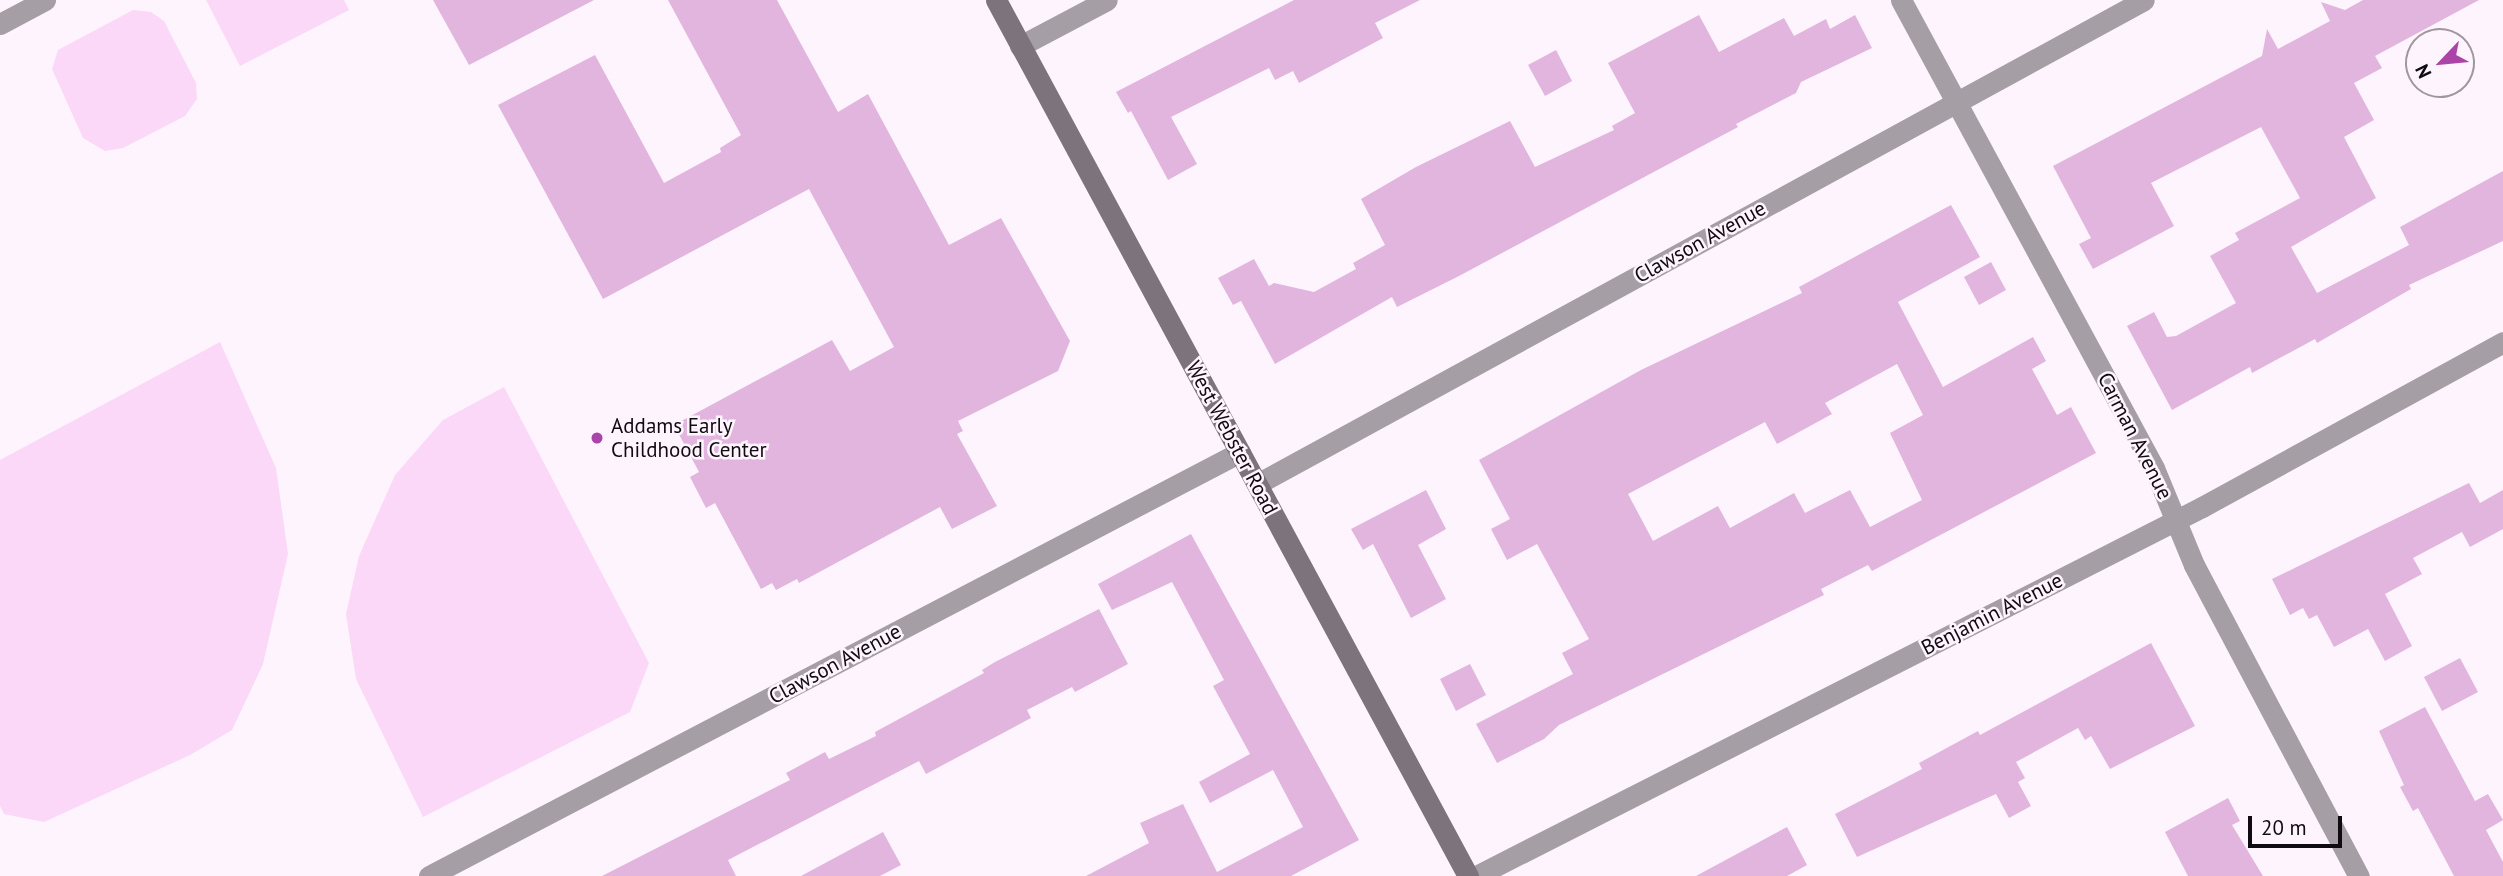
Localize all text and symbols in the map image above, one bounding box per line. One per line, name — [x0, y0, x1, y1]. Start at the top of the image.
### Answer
north arrow — [2405, 28, 2475, 98]
text: N — [2409, 60, 2436, 82]
street label: Clawson Avenue — [1630, 195, 1770, 289]
street label: West Webster Road — [1181, 357, 1283, 519]
street label: Carman Avenue — [2092, 368, 2178, 504]
place label: Addams Early Childhood Center — [611, 413, 767, 463]
marker: Addams Early Childhood Center — [589, 430, 605, 446]
street label: Benjamin Avenue — [1917, 567, 2067, 661]
street label: Clawson Avenue — [764, 618, 906, 710]
scale bar — [2251, 802, 2346, 846]
text: 20 m — [2261, 814, 2307, 841]

